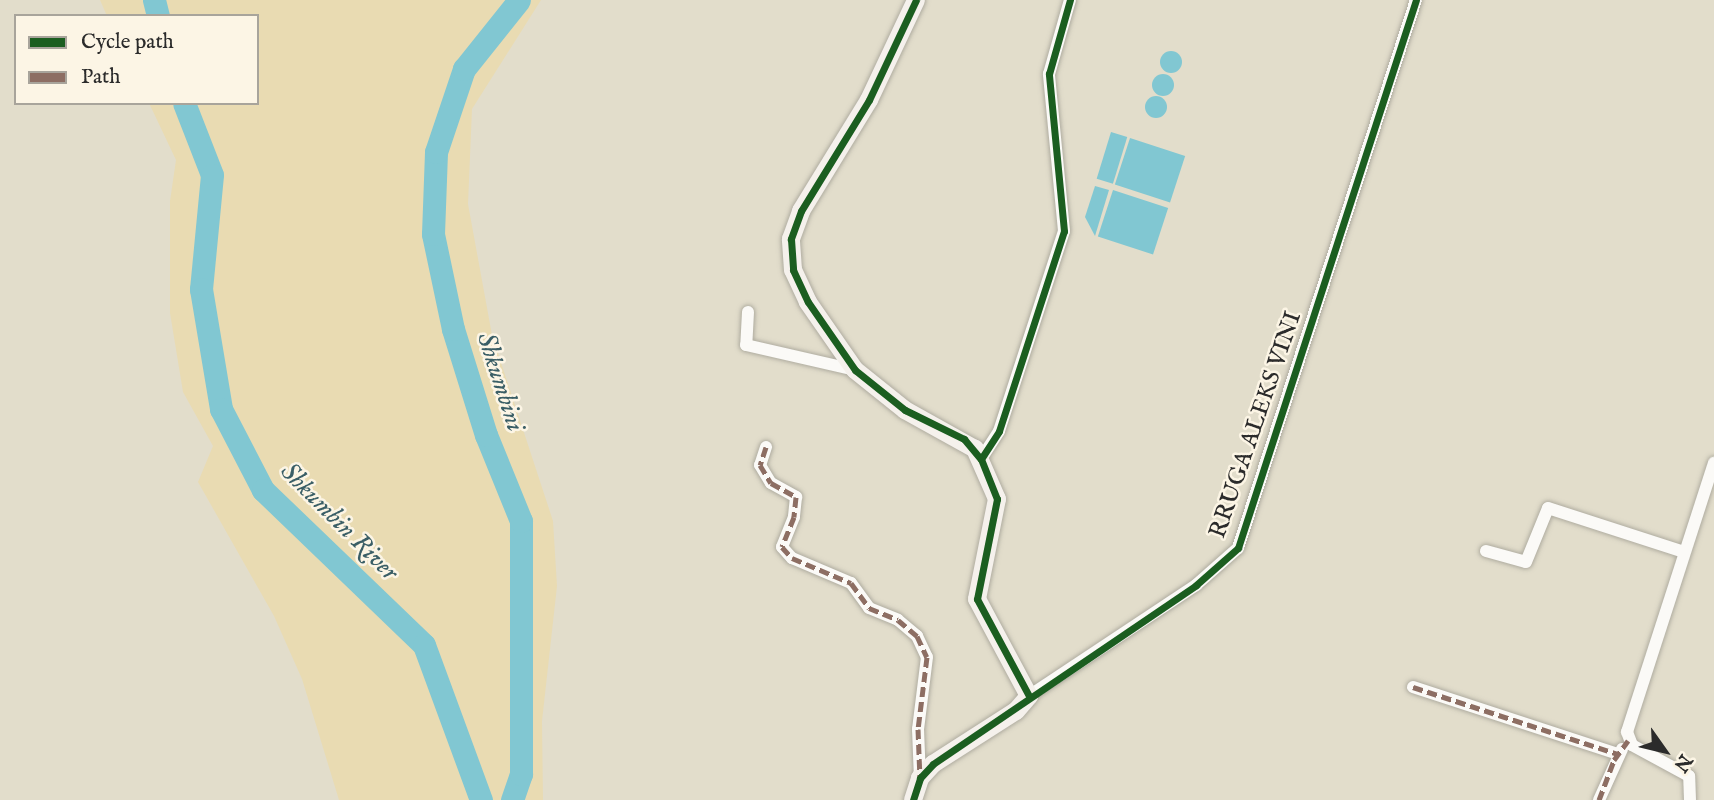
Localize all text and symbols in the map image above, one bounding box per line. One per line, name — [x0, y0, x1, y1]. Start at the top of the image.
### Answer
legend — [14, 14, 259, 105]
text: Cycle path — [81, 29, 174, 56]
text: Path — [81, 64, 120, 91]
street label: RRUGA ALEKS VINI — [1204, 308, 1308, 542]
water label: Shkumbini — [469, 329, 531, 435]
water label: Shkumbin River — [274, 457, 404, 587]
north arrow — [1630, 716, 1700, 786]
text: N — [1668, 749, 1697, 776]

